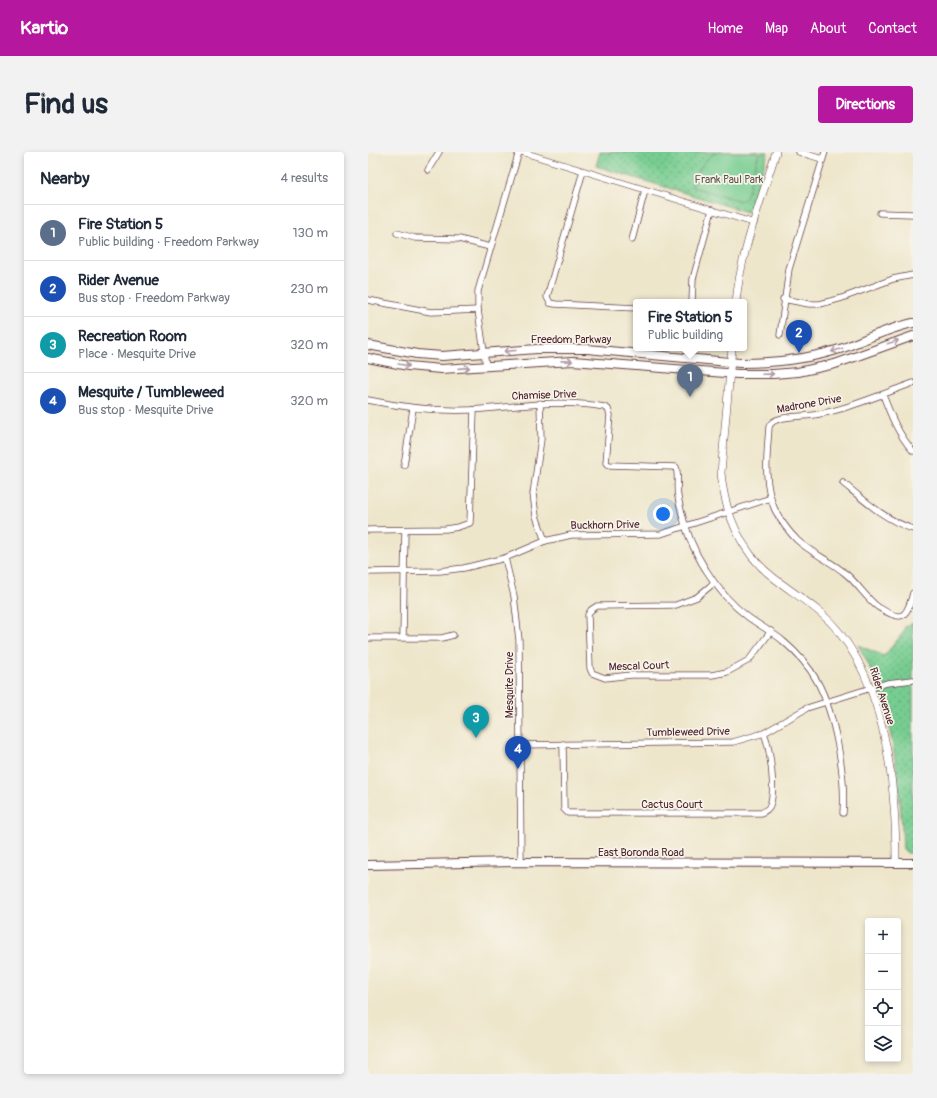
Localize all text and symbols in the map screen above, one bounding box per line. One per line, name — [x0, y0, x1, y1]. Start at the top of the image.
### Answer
text: Kartio — [20, 16, 68, 40]
text: Home — [708, 20, 743, 37]
text: Map — [765, 20, 788, 37]
text: About — [810, 20, 846, 37]
text: Contact — [868, 20, 917, 37]
button: Directions — [818, 86, 913, 123]
text: Find us — [24, 87, 108, 122]
text: Nearby — [40, 168, 89, 189]
text: 4 results — [281, 170, 328, 186]
park label: Frank Paul Park — [695, 173, 764, 186]
text: Fire Station 5 — [78, 215, 163, 234]
text: 1 — [50, 225, 56, 241]
text: 130 m — [292, 225, 328, 241]
text: Public building · Freedom Parkway — [78, 234, 259, 250]
text: Rider Avenue — [78, 271, 159, 290]
text: 2 — [49, 281, 57, 297]
text: 230 m — [291, 281, 328, 297]
text: Bus stop · Freedom Parkway — [78, 290, 230, 306]
popup — [633, 299, 747, 351]
text: Fire Station 5 — [647, 308, 733, 327]
pin: 2 — [786, 320, 812, 353]
text: Recreation Room — [78, 327, 187, 346]
text: Public building — [647, 327, 723, 343]
street label: Freedom Parkway — [531, 333, 612, 346]
text: 3 — [49, 337, 57, 353]
text: 320 m — [290, 337, 328, 353]
one-way arrow — [887, 338, 900, 345]
text: Place · Mesquite Drive — [78, 346, 196, 362]
one-way arrow — [831, 346, 843, 354]
one-way arrow — [504, 348, 517, 355]
one-way arrow — [560, 357, 573, 365]
one-way arrow — [398, 361, 411, 369]
one-way arrow — [457, 364, 470, 371]
pin: 1 — [677, 364, 703, 397]
one-way arrow — [761, 370, 774, 378]
text: Mesquite / Tumbleweed — [78, 383, 224, 402]
street label: Chamise Drive — [511, 387, 577, 403]
street label: Madrone Drive — [776, 392, 843, 416]
text: 4 — [49, 393, 57, 409]
text: 320 m — [290, 393, 328, 409]
text: Bus stop · Mesquite Drive — [78, 402, 213, 418]
your location — [653, 504, 673, 524]
street label: Buckhorn Drive — [570, 518, 640, 532]
street label: Mesquite Drive — [503, 651, 516, 718]
street label: Mescal Court — [609, 658, 670, 674]
street label: Rider Avenue — [867, 666, 898, 727]
pin: 3 — [463, 705, 489, 738]
street label: Tumbleweed Drive — [646, 725, 731, 739]
pin: 4 — [505, 736, 531, 769]
street label: Cactus Court — [641, 798, 703, 811]
street label: East Boronda Road — [598, 846, 684, 859]
map controls — [865, 918, 901, 1062]
button: + — [865, 918, 901, 954]
button: − — [865, 954, 901, 990]
button: locate — [865, 990, 901, 1026]
button: layers — [865, 1026, 901, 1062]

